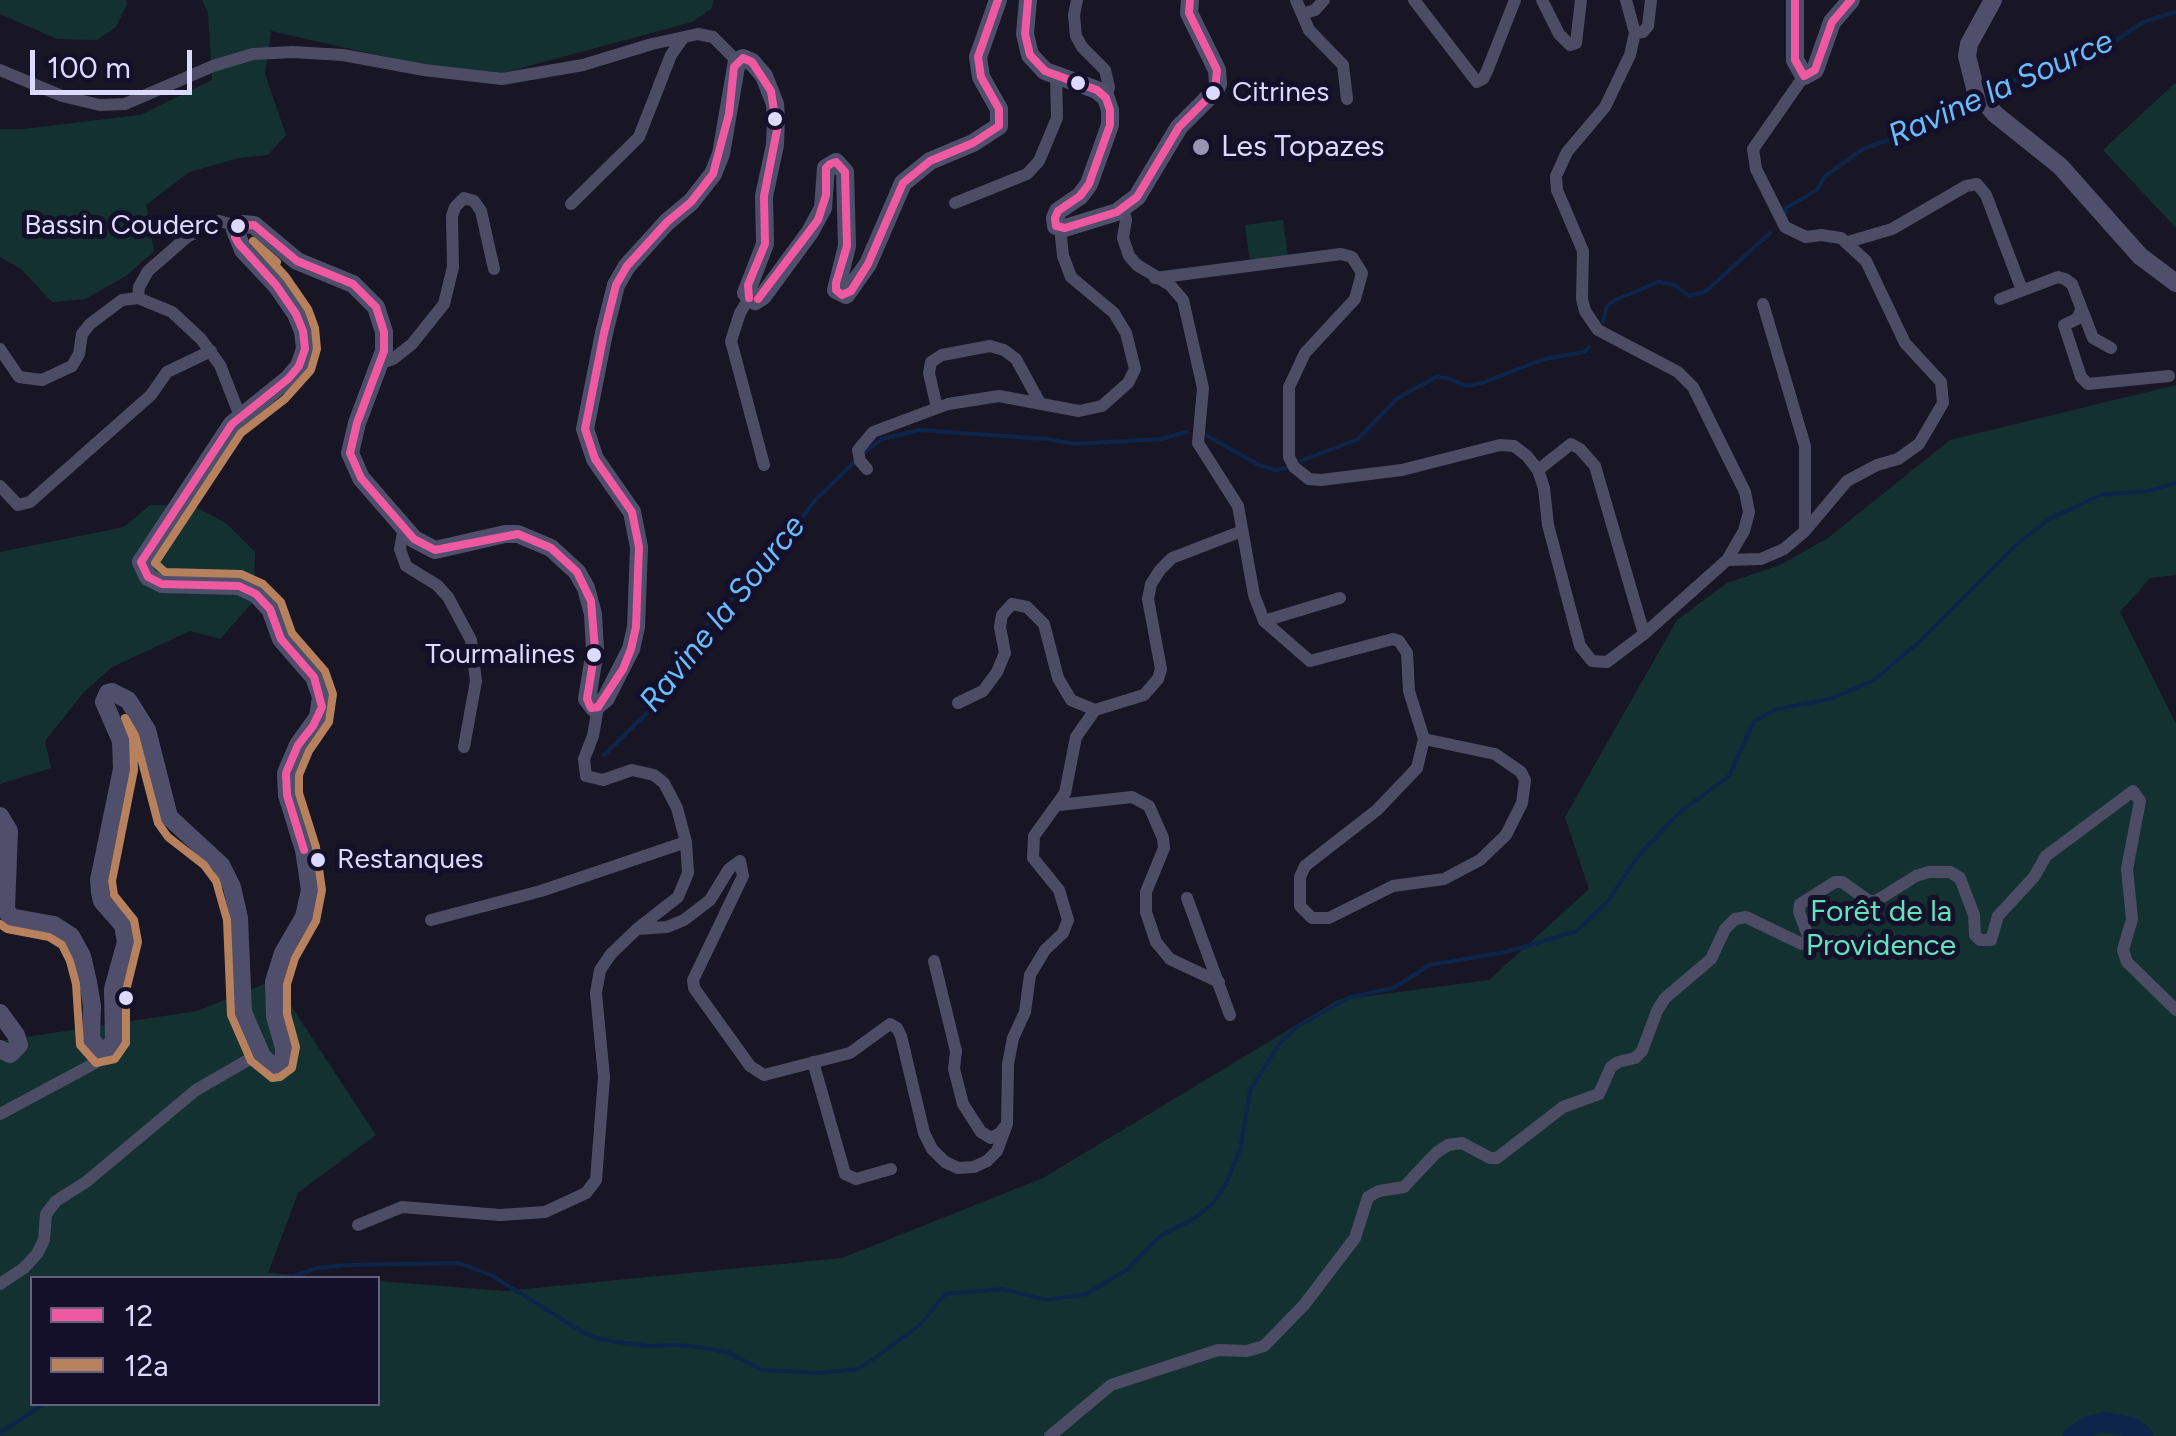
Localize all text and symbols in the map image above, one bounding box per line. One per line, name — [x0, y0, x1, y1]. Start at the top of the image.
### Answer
water label: Ravine la Source — [1883, 22, 2119, 156]
scale bar — [35, 30, 198, 92]
text: 100 m — [47, 49, 131, 86]
unlabelled marker — [1068, 73, 1088, 93]
place label: Citrines — [1232, 76, 1329, 110]
marker: Citrines — [1203, 83, 1223, 103]
unlabelled marker — [765, 109, 785, 129]
place label: Les Topazes — [1221, 129, 1385, 165]
marker: Les Topazes — [1190, 136, 1212, 158]
place label: Bassin Couderc — [24, 209, 219, 243]
marker: Bassin Couderc — [228, 216, 248, 236]
water label: Ravine la Source — [632, 508, 814, 720]
place label: Tourmalines — [425, 638, 575, 672]
marker: Tourmalines — [584, 645, 604, 665]
place label: Restanques — [337, 843, 483, 877]
marker: Restanques — [308, 850, 328, 870]
park label: Forêt de la Providence — [1806, 894, 1956, 964]
unlabelled marker — [116, 988, 136, 1008]
legend — [30, 1276, 380, 1406]
text: 12 — [124, 1297, 153, 1334]
text: 12a — [124, 1347, 168, 1384]

